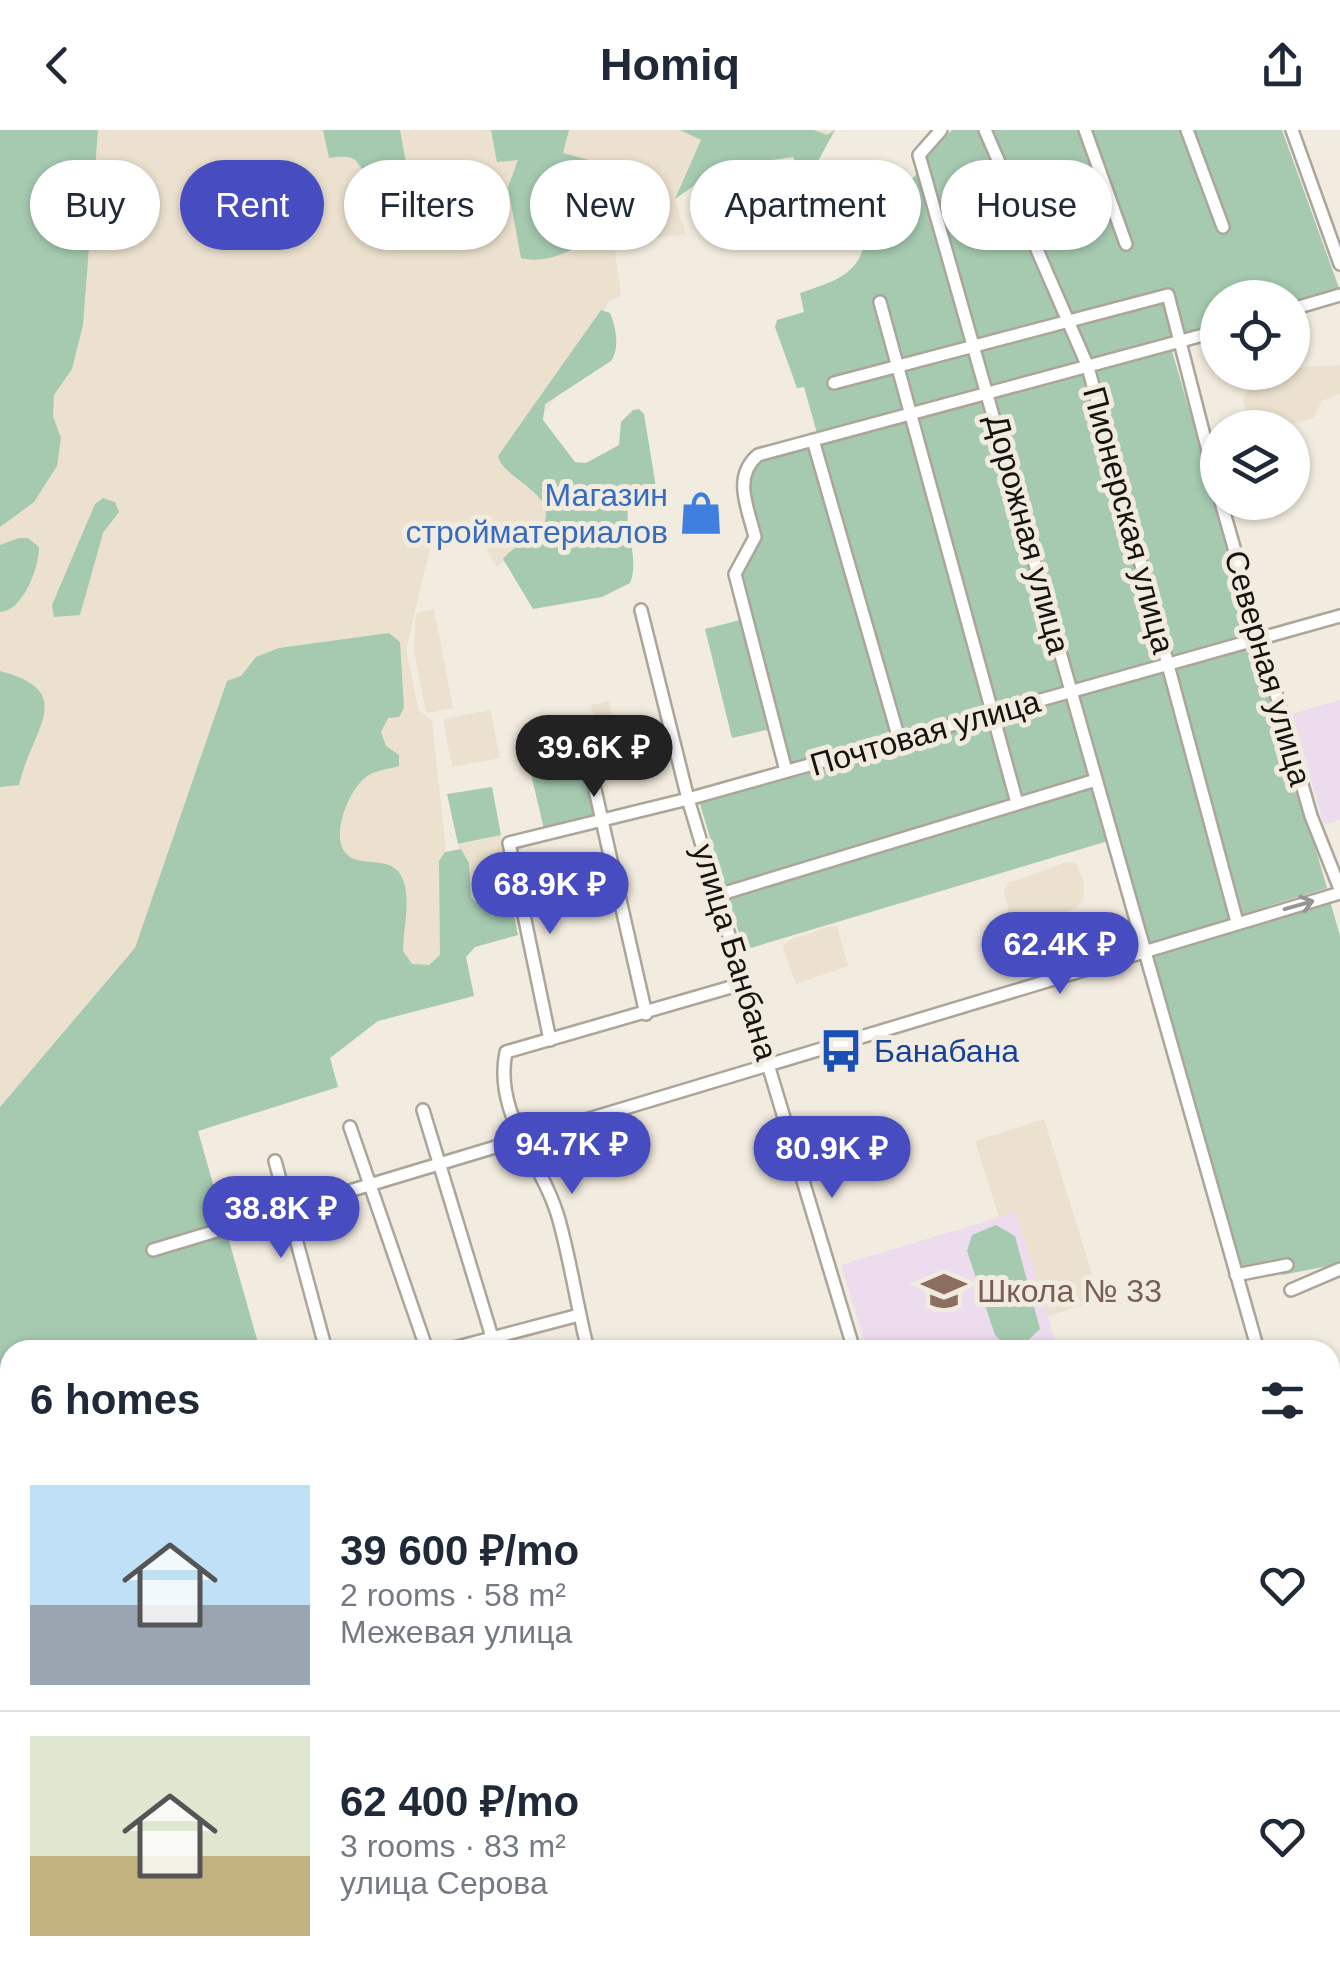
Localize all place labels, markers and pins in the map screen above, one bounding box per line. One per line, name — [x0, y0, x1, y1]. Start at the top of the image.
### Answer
place label: Магазин стройматериалов — [405, 477, 668, 550]
shop icon: Магазин стройматериалов — [677, 489, 725, 537]
pin: 39.6K ₽ — [502, 715, 686, 800]
pin: 68.9K ₽ — [458, 852, 642, 937]
pin: 62.4K ₽ — [968, 912, 1152, 997]
bus stop icon: Банабана — [817, 1027, 865, 1075]
place label: Банабана — [874, 1033, 1019, 1069]
pin: 94.7K ₽ — [480, 1112, 664, 1197]
pin: 80.9K ₽ — [740, 1116, 924, 1201]
pin: 38.8K ₽ — [189, 1176, 373, 1261]
school or university icon: Школа № 33 — [920, 1267, 968, 1315]
place label: Школа № 33 — [977, 1273, 1162, 1309]

